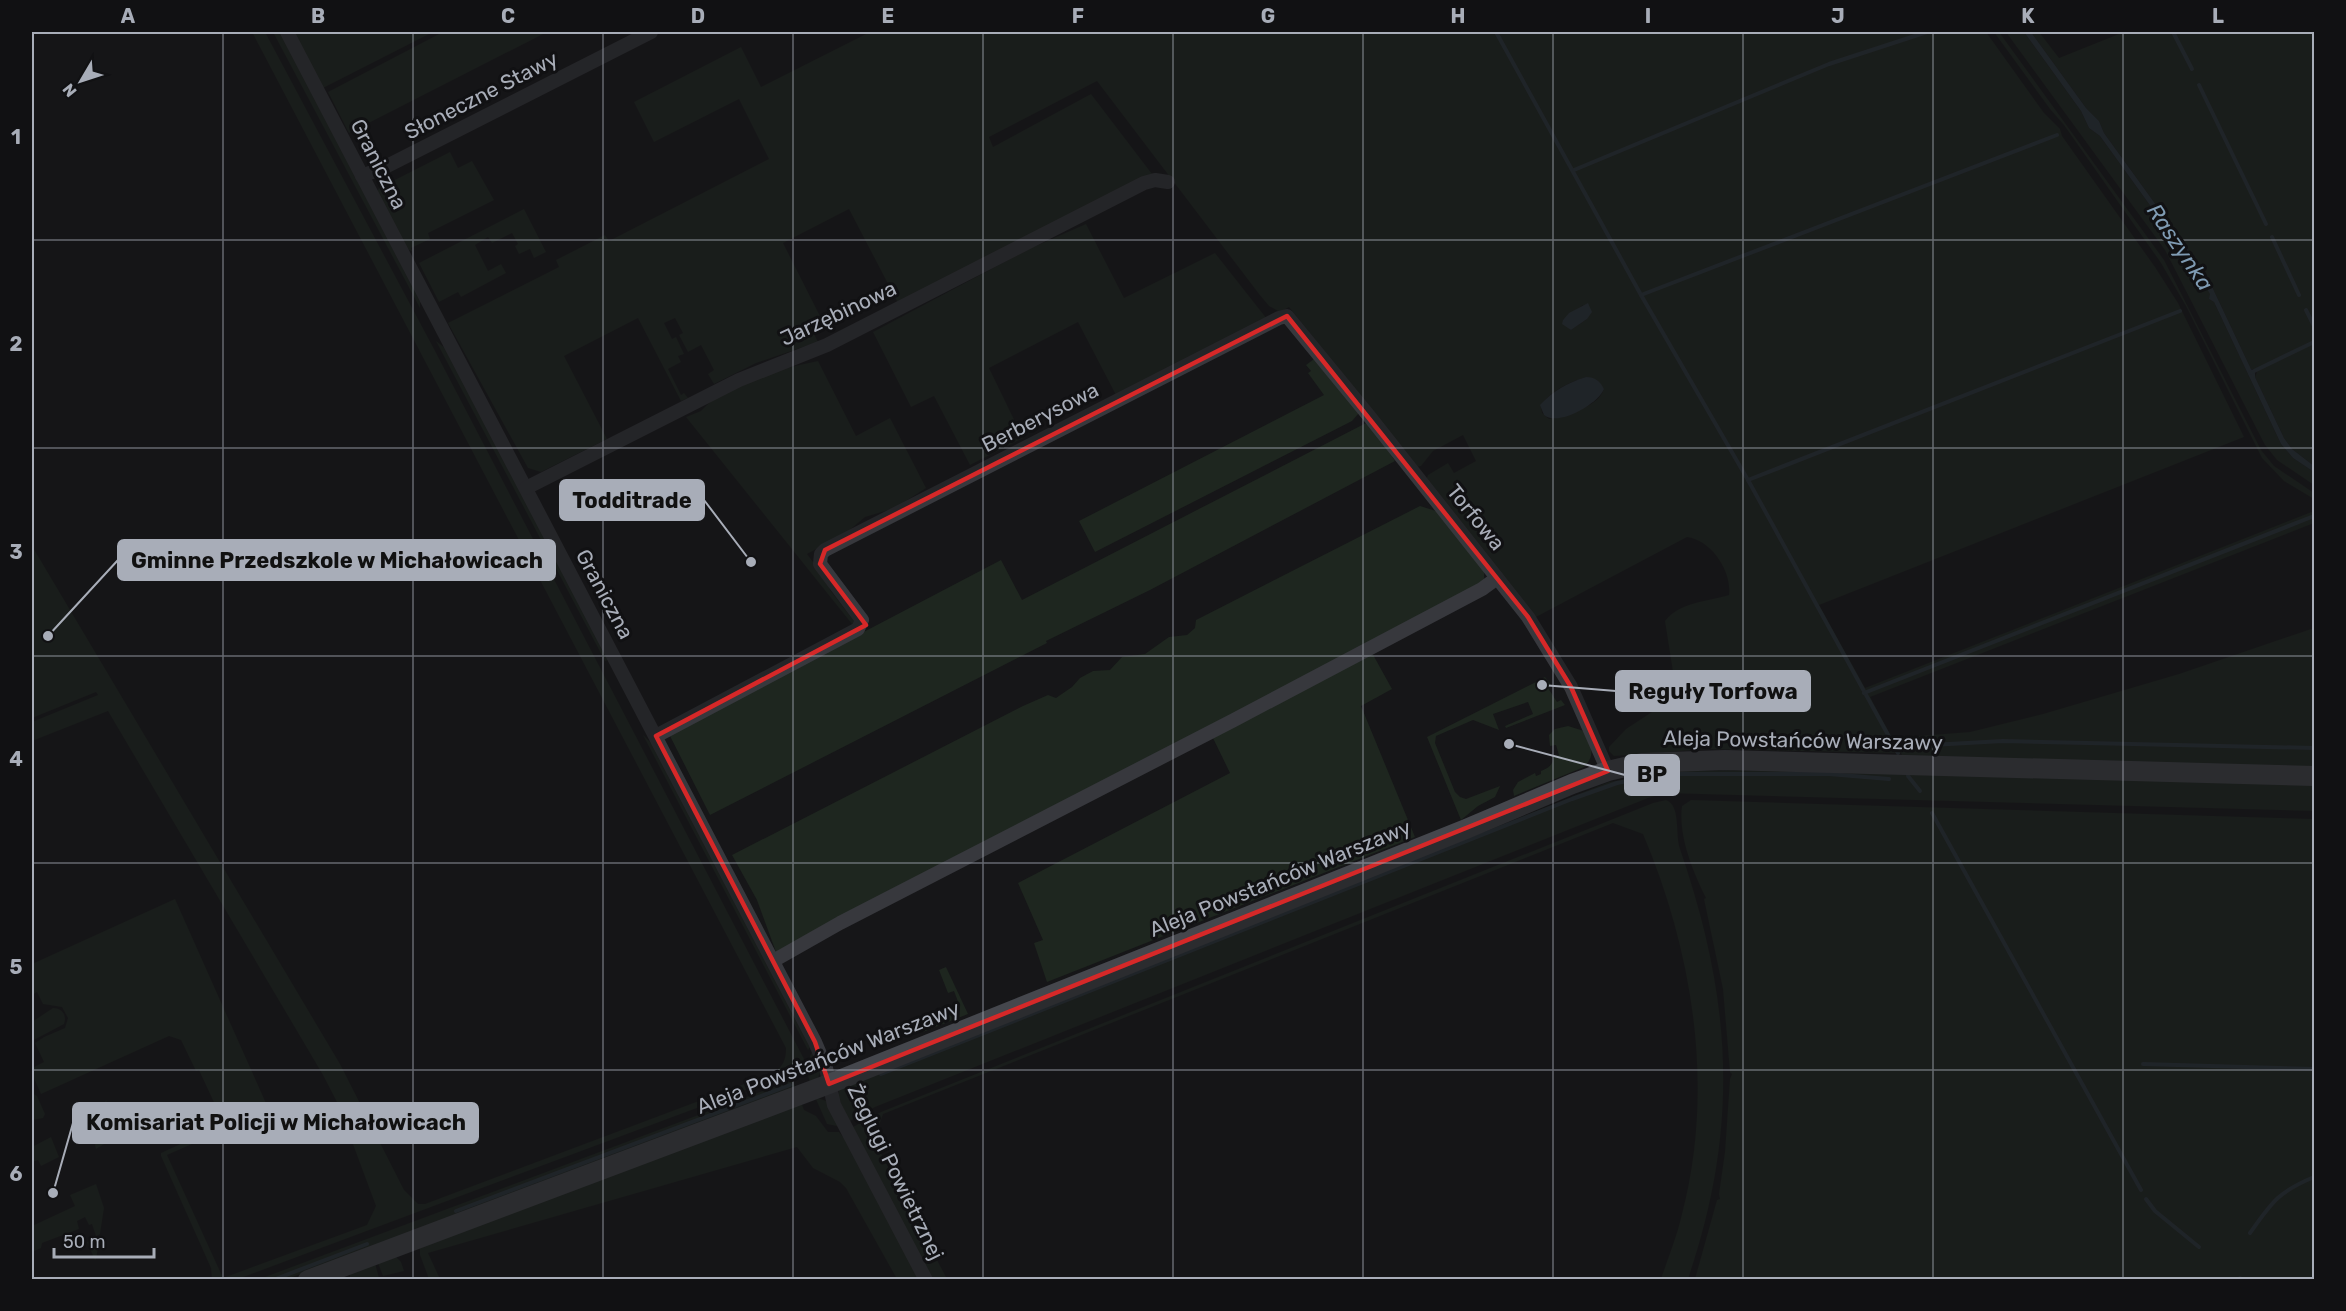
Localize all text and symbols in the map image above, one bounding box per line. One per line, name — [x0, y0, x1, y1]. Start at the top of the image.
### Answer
text: A — [121, 4, 136, 28]
text: B — [311, 4, 325, 28]
text: C — [501, 4, 515, 28]
text: D — [691, 4, 705, 28]
text: E — [882, 4, 894, 28]
text: F — [1072, 4, 1084, 28]
text: G — [1261, 4, 1275, 28]
text: H — [1451, 4, 1465, 28]
text: I — [1645, 4, 1651, 28]
text: J — [1831, 4, 1845, 28]
text: K — [2021, 4, 2035, 28]
text: L — [2212, 4, 2224, 28]
street label: Słoneczne Stawy — [400, 45, 562, 144]
north arrow — [51, 51, 111, 111]
text: N — [59, 80, 81, 101]
street label: Graniczna — [346, 115, 412, 213]
text: 1 — [11, 125, 21, 149]
water label: Raszynka — [2141, 198, 2219, 296]
street label: Jarzębinowa — [776, 275, 900, 351]
text: 2 — [10, 332, 23, 356]
street label: Berberysowa — [977, 377, 1103, 457]
street label: Torfowa — [1442, 479, 1510, 555]
callout: Todditrade — [560, 480, 704, 520]
text: Todditrade — [572, 487, 692, 514]
text: 3 — [9, 540, 23, 564]
callout: Gminne Przedszkole w Michałowicach — [118, 540, 555, 580]
street label: Graniczna — [571, 545, 639, 643]
text: Gminne Przedszkole w Michałowicach — [131, 547, 543, 574]
callout: Reguły Torfowa — [1616, 671, 1810, 711]
text: Reguły Torfowa — [1628, 678, 1798, 705]
street label: Aleja Powstańców Warszawy — [1663, 725, 1943, 755]
text: 4 — [9, 747, 23, 771]
callout: BP — [1625, 755, 1679, 795]
text: BP — [1637, 761, 1667, 788]
street label: Aleja Powstańców Warszawy — [1146, 814, 1415, 942]
text: 5 — [10, 955, 23, 979]
street label: Aleja Powstańców Warszawy — [693, 995, 963, 1119]
street label: Żeglugi Powietrznej — [843, 1080, 949, 1264]
callout: Komisariat Policji w Michałowicach — [73, 1103, 478, 1143]
text: Komisariat Policji w Michałowicach — [86, 1109, 466, 1136]
text: 6 — [9, 1162, 23, 1186]
scale bar — [54, 1221, 154, 1259]
text: 50 m — [63, 1231, 106, 1253]

